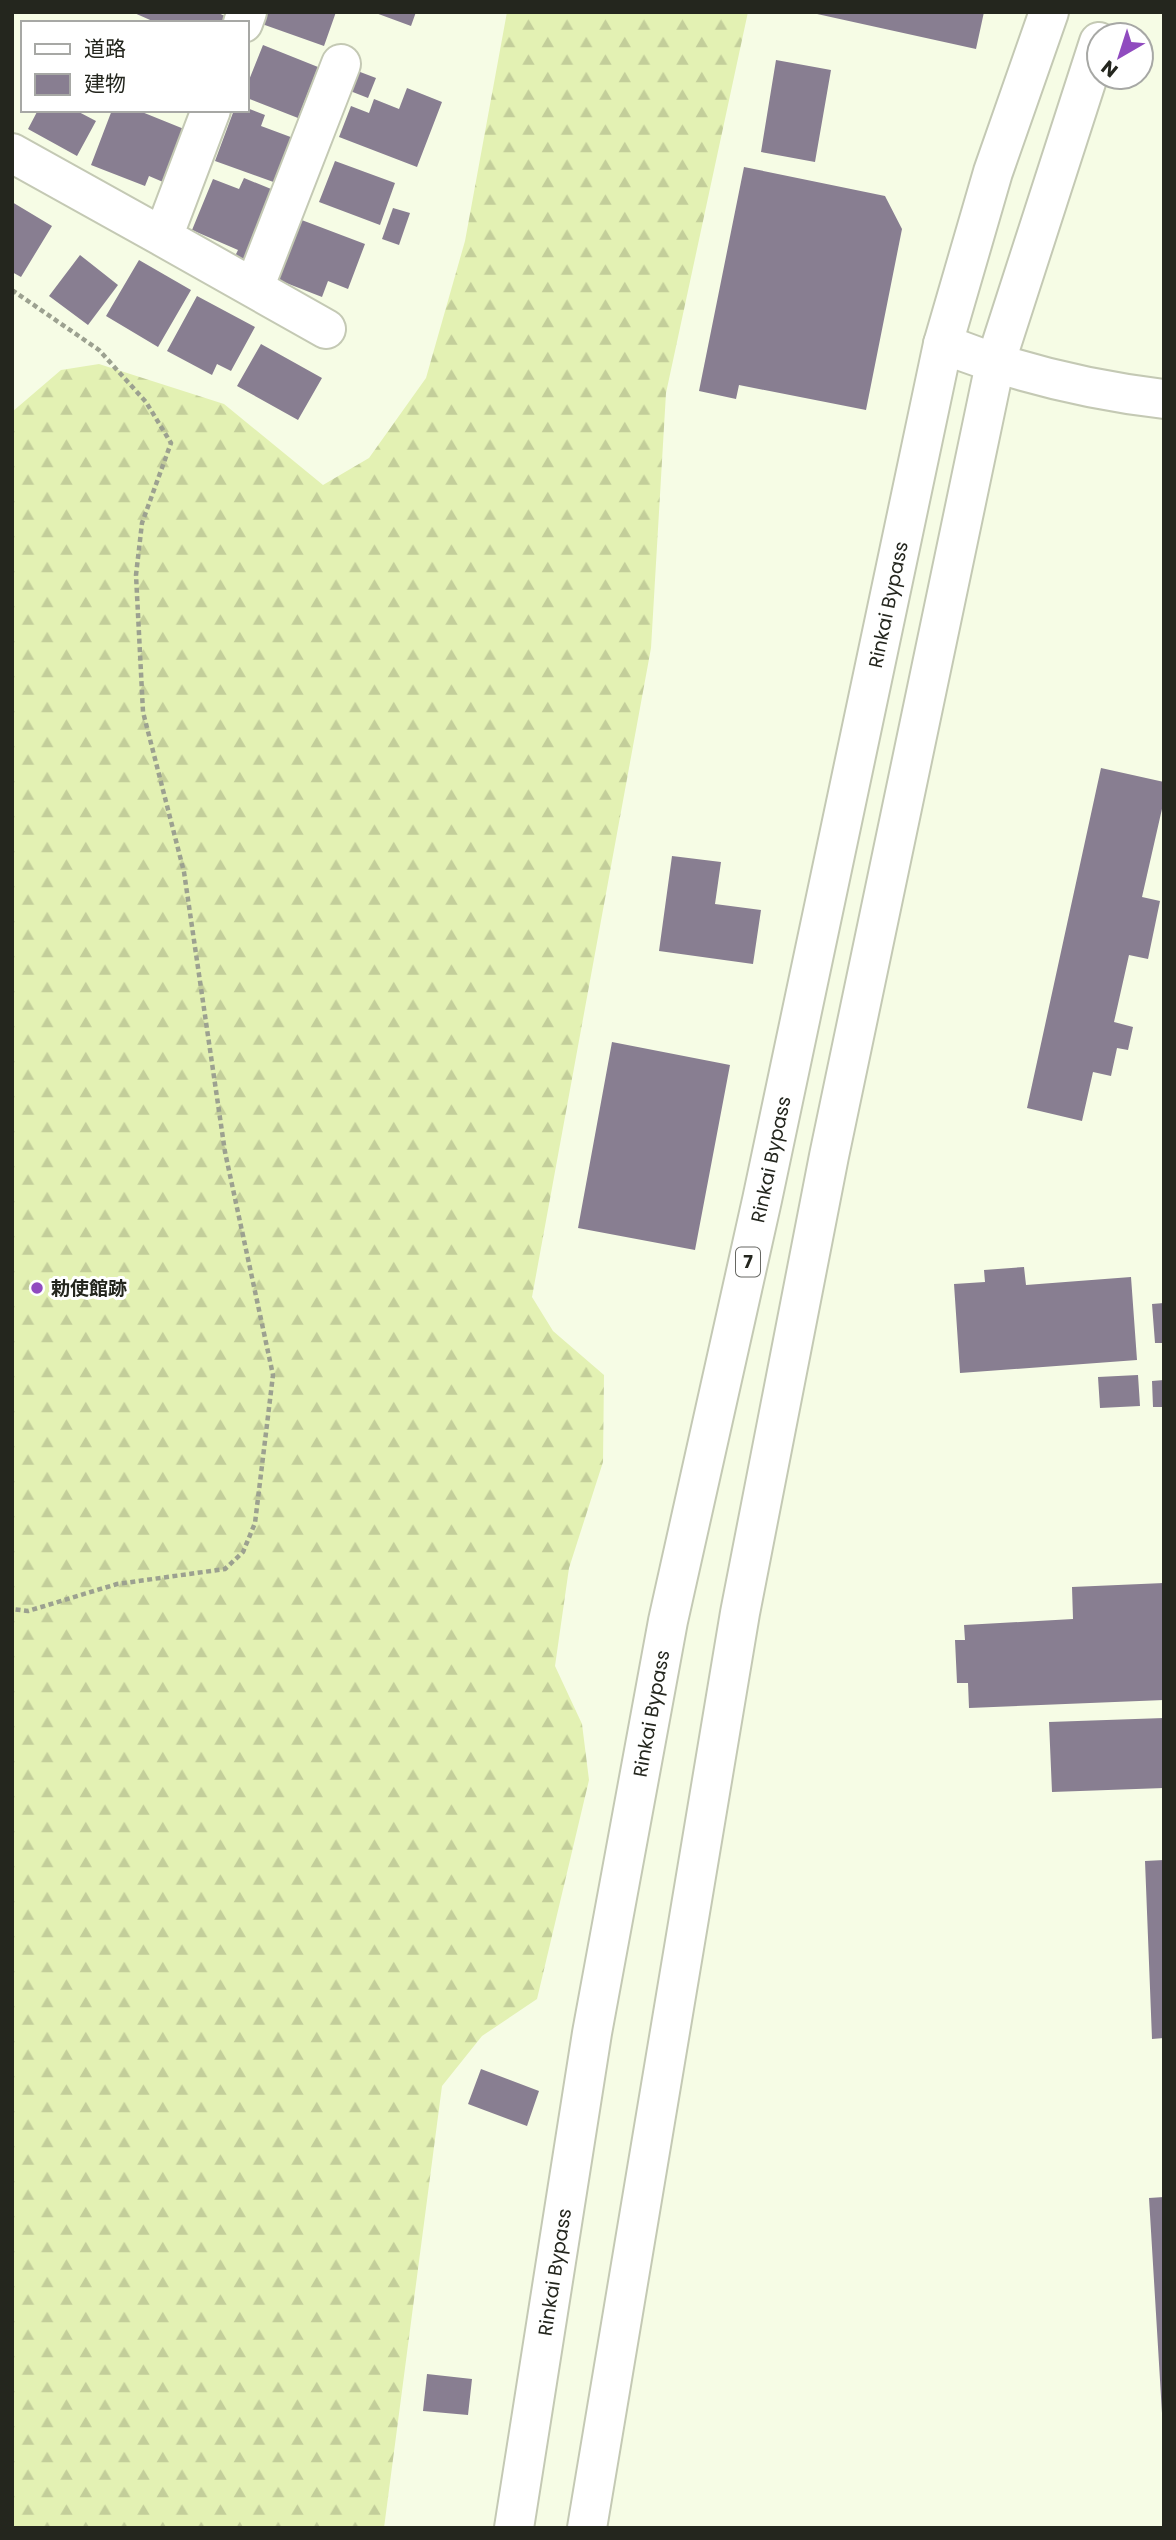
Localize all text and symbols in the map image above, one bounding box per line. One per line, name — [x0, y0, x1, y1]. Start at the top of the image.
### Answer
legend — [21, 21, 248, 112]
north arrow — [1085, 21, 1155, 91]
text: 道路 — [84, 34, 126, 63]
text: N — [1096, 54, 1124, 84]
text: 建物 — [84, 69, 126, 98]
street label: Rinkai Bypass — [862, 539, 915, 670]
street label: Rinkai Bypass — [744, 1094, 798, 1225]
road number: 7 — [736, 1247, 760, 1276]
place label: 勅使館跡 — [51, 1275, 127, 1302]
marker: 勅使館跡 — [29, 1280, 45, 1296]
street label: Rinkai Bypass — [626, 1648, 676, 1779]
street label: Rinkai Bypass — [531, 2207, 578, 2338]

